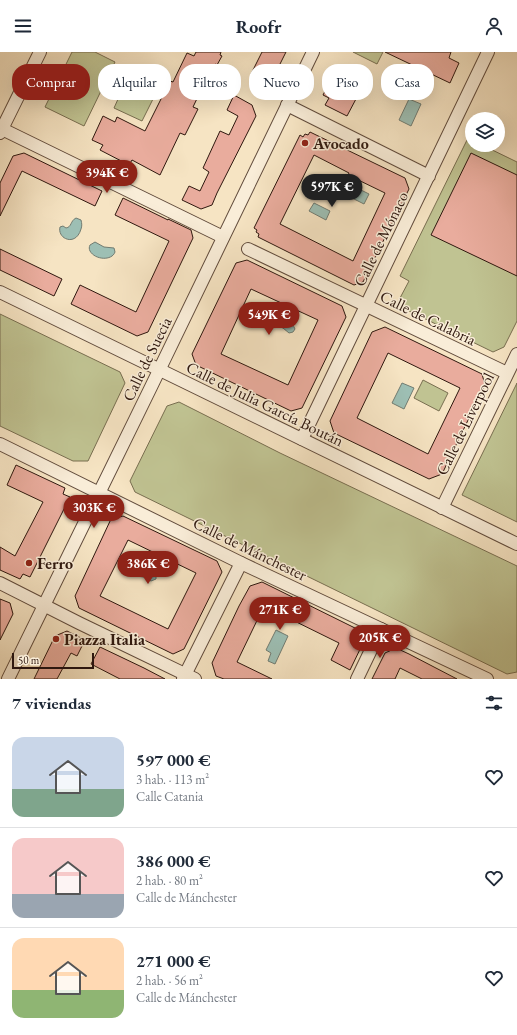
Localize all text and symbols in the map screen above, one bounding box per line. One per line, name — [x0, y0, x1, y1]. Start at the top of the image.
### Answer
icon: menu — [12, 15, 34, 37]
text: Roofr — [236, 15, 281, 38]
icon: person — [483, 15, 505, 37]
chip: Comprar — [12, 64, 90, 100]
chip: Alquilar — [98, 64, 171, 100]
chip: Filtros — [179, 64, 241, 100]
chip: Nuevo — [249, 64, 314, 100]
chip: Piso — [322, 64, 373, 100]
chip: Casa — [381, 64, 434, 100]
map controls — [465, 112, 505, 152]
button: layers — [465, 112, 505, 152]
place label: Avocado — [312, 133, 369, 154]
marker: Avocado — [300, 138, 310, 148]
pin: 394K € — [74, 160, 140, 194]
text: 394K € — [85, 164, 129, 181]
pin: 597K € — [299, 174, 365, 208]
text: 597K € — [310, 178, 354, 195]
street label: Calle de Mónaco — [349, 188, 413, 290]
street label: Calle de Calabria — [377, 286, 480, 351]
pin: 549K € — [236, 302, 302, 336]
text: 549K € — [247, 306, 291, 323]
street label: Calle de Suecia — [118, 313, 177, 405]
street label: Calle de Julia García Boután — [183, 357, 348, 452]
street label: Calle de Liverpool — [431, 369, 499, 479]
pin: 303K € — [61, 495, 127, 529]
text: 303K € — [72, 499, 116, 516]
street label: Calle de Mánchester — [190, 512, 311, 586]
pin: 386K € — [115, 551, 181, 585]
place label: Ferro — [37, 553, 73, 574]
text: 386K € — [126, 555, 170, 572]
marker: Ferro — [24, 558, 34, 568]
pin: 271K € — [247, 597, 313, 631]
text: 271K € — [258, 601, 302, 618]
pin: 205K € — [347, 625, 413, 659]
place label: Piazza Italia — [64, 629, 146, 650]
text: 205K € — [358, 629, 402, 646]
marker: Piazza Italia — [51, 634, 61, 644]
scale bar — [12, 651, 94, 670]
text: 50 m — [18, 653, 39, 667]
text: 7 viviendas — [12, 692, 91, 714]
icon: filters — [483, 692, 505, 714]
text: 597 000 € — [136, 749, 211, 771]
icon: home — [44, 753, 92, 801]
icon: heart — [483, 766, 505, 788]
text: 3 hab. · 113 m² — [136, 771, 209, 788]
text: Calle Catania — [136, 788, 203, 805]
text: 386 000 € — [136, 850, 211, 872]
icon: home — [44, 854, 92, 902]
icon: heart — [483, 867, 505, 889]
text: 2 hab. · 80 m² — [136, 872, 203, 889]
text: Calle de Mánchester — [136, 889, 237, 906]
text: 271 000 € — [136, 950, 211, 972]
icon: home — [44, 954, 92, 1002]
icon: heart — [483, 967, 505, 989]
text: 2 hab. · 56 m² — [136, 972, 203, 989]
text: Calle de Mánchester — [136, 989, 237, 1006]

